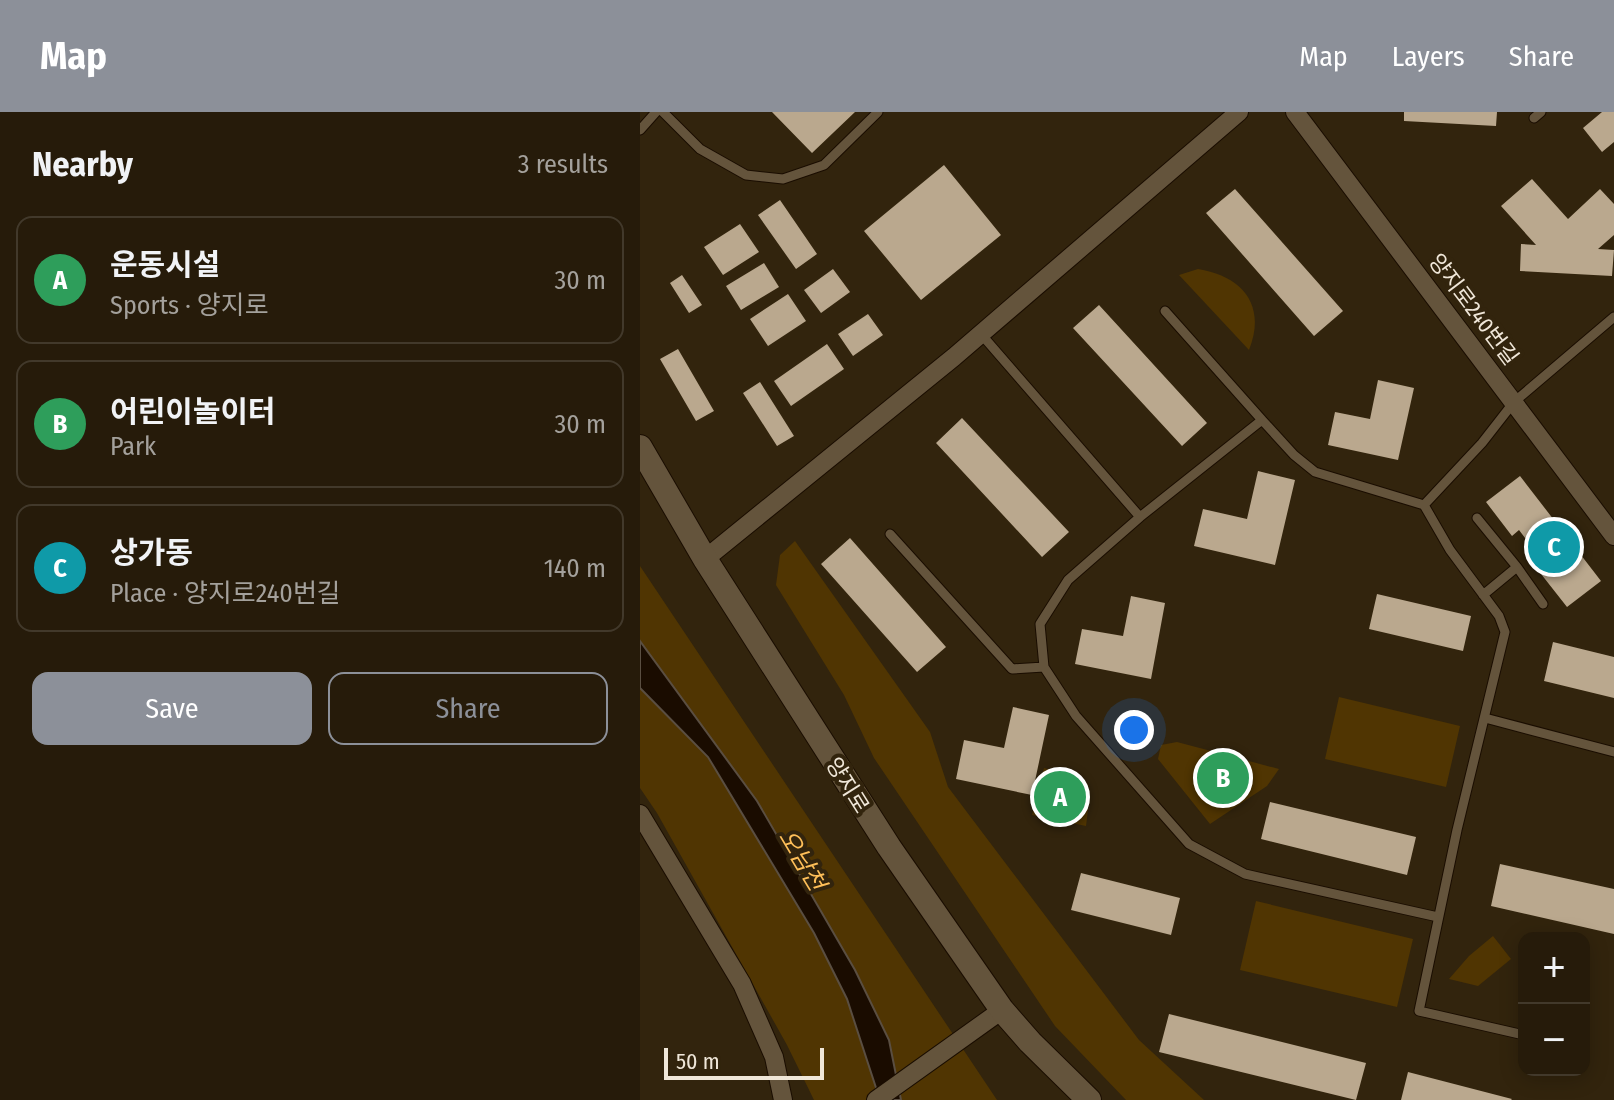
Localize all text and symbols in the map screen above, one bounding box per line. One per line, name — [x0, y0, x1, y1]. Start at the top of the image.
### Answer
text: Map — [40, 33, 107, 79]
text: Map — [1299, 40, 1348, 73]
text: Layers — [1392, 40, 1465, 73]
text: Share — [1509, 40, 1574, 73]
text: Nearby — [32, 144, 133, 185]
text: 3 results — [518, 149, 608, 180]
text: 운동시설 — [110, 247, 220, 283]
street label: 양지로240번길 — [1423, 248, 1524, 370]
text: A — [53, 265, 67, 296]
text: 30 m — [555, 265, 606, 296]
text: Sports · 양지로 — [110, 290, 269, 321]
text: 어린이놀이터 — [110, 394, 276, 430]
text: B — [53, 409, 67, 440]
text: 30 m — [555, 409, 606, 440]
text: Park — [110, 431, 156, 462]
pin: C — [1528, 517, 1580, 577]
text: 상가동 — [110, 535, 193, 571]
text: C — [53, 553, 67, 584]
text: 140 m — [544, 553, 606, 584]
text: Place · 양지로240번길 — [110, 578, 341, 609]
button: Save — [32, 672, 312, 745]
button: Share — [328, 672, 608, 745]
your location — [1114, 710, 1154, 750]
pin: B — [1197, 748, 1249, 808]
street label: 양지로 — [820, 752, 875, 818]
pin: A — [1034, 767, 1086, 827]
water label: 오남천 — [773, 824, 833, 898]
map controls — [1518, 932, 1590, 1076]
button: + — [1518, 932, 1590, 1004]
button: − — [1518, 1004, 1590, 1076]
scale bar — [664, 1044, 824, 1080]
text: 50 m — [676, 1048, 720, 1075]

